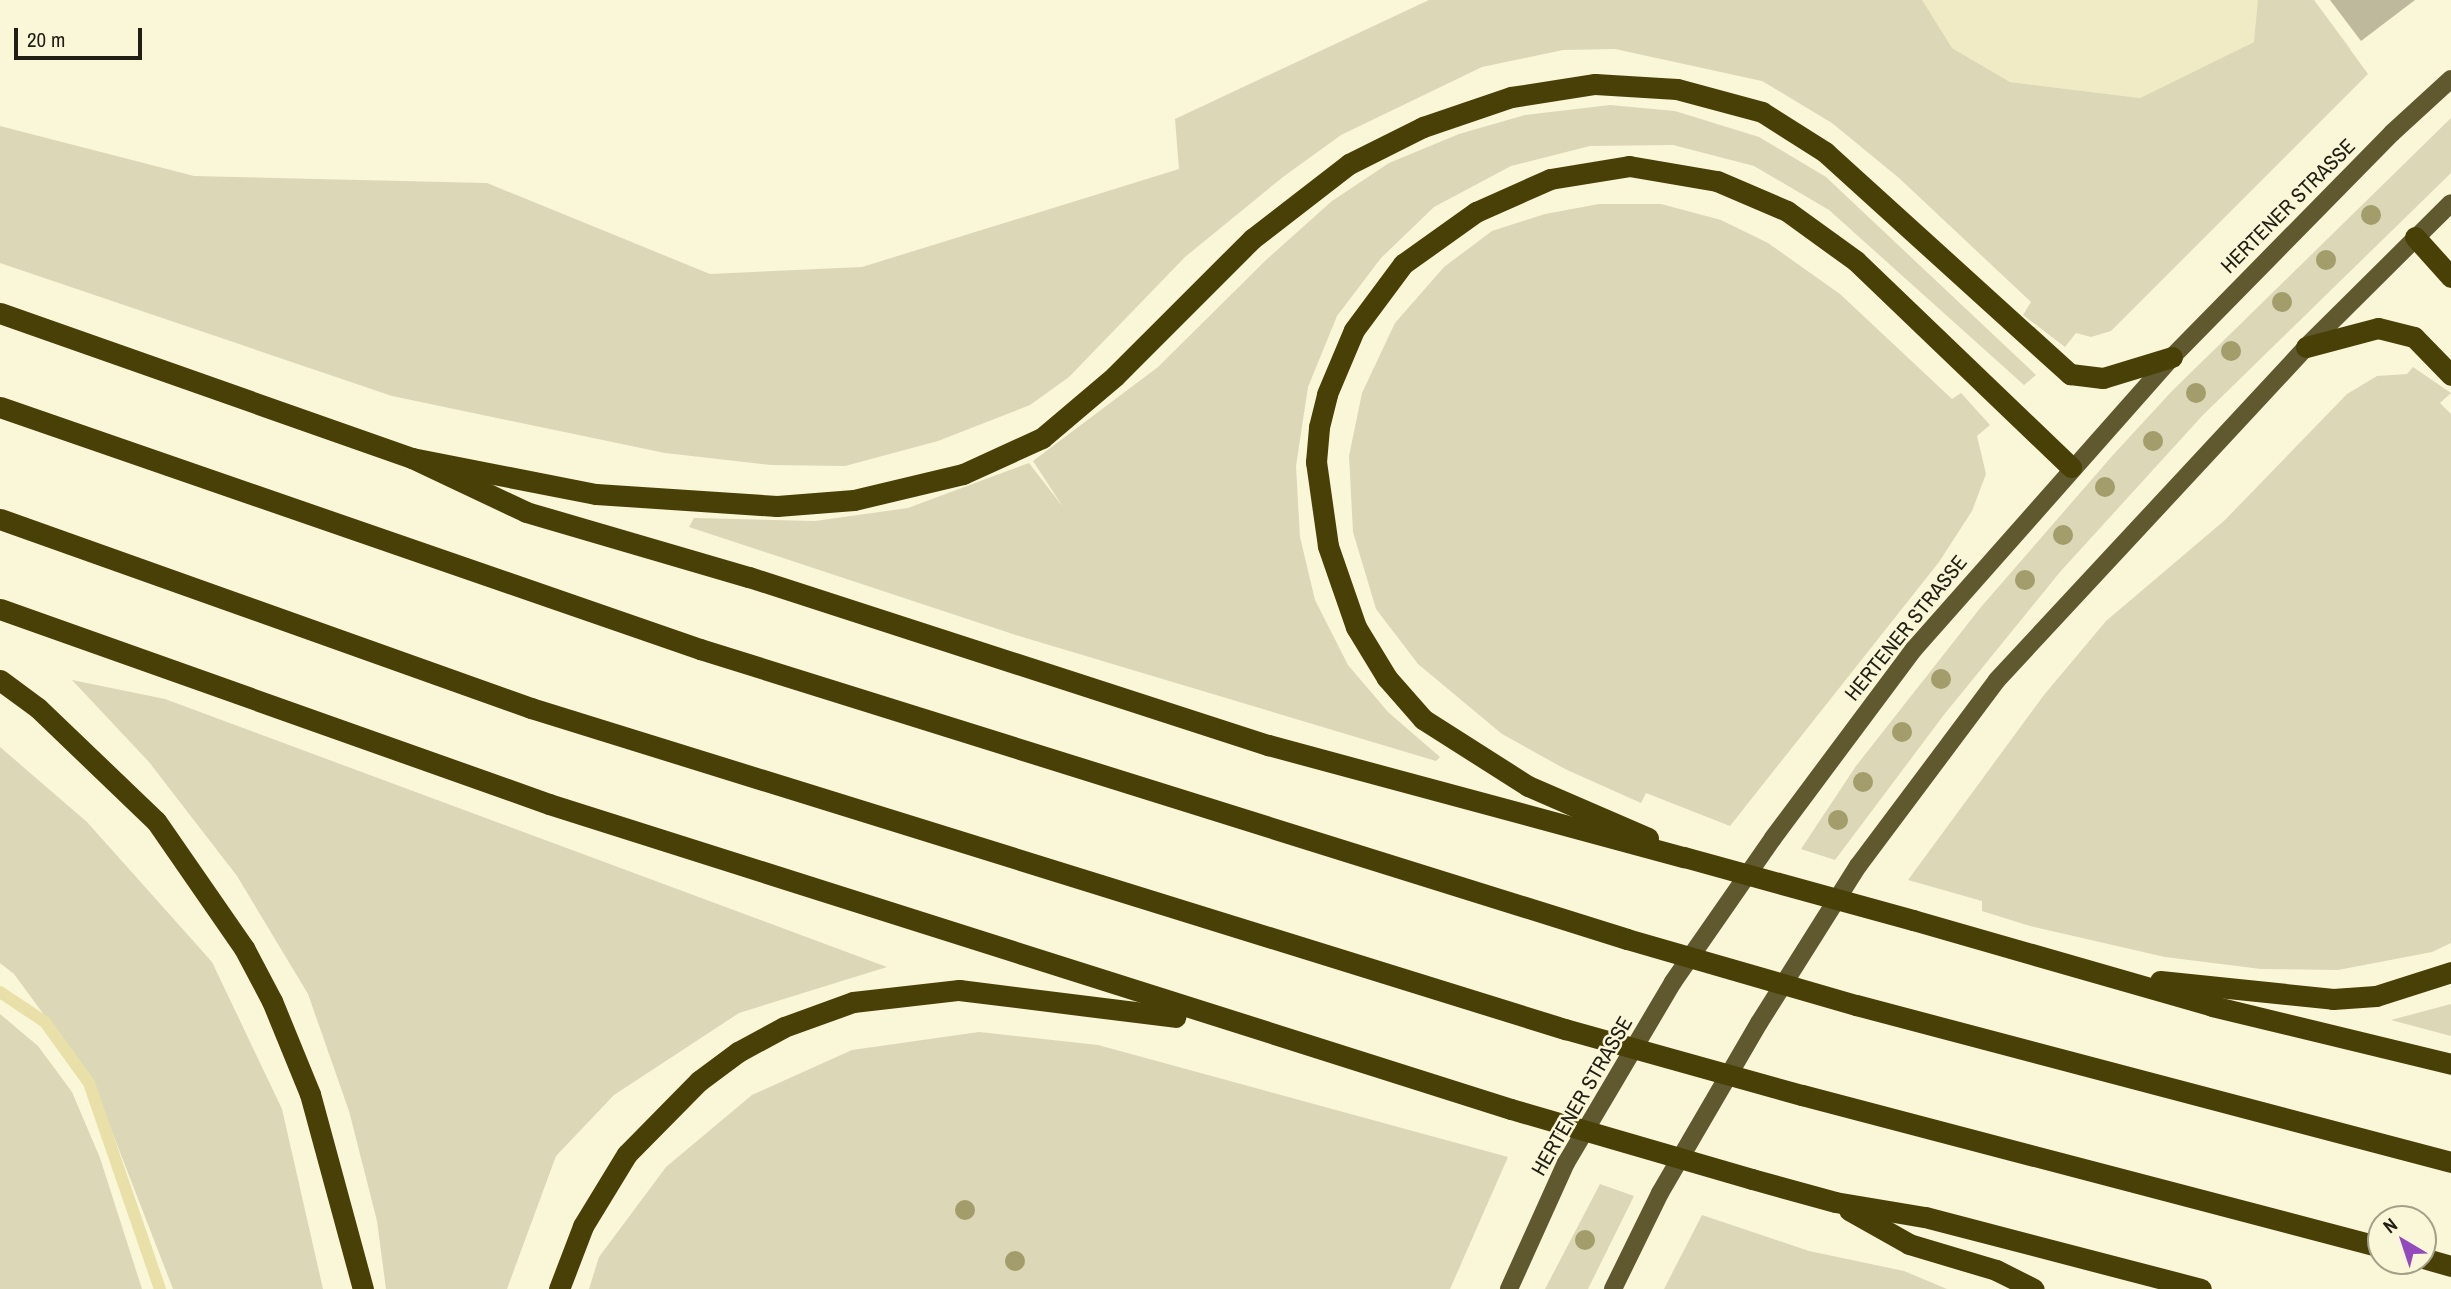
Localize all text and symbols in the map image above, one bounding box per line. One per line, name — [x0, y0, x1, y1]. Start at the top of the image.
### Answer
scale bar — [18, 14, 145, 58]
text: 20 m — [27, 25, 65, 54]
street label: HERTENER STRASSE — [2216, 134, 2360, 278]
street label: HERTENER STRASSE — [1840, 550, 1972, 706]
street label: HERTENER STRASSE — [1526, 1012, 1638, 1180]
north arrow — [2367, 1205, 2437, 1275]
text: N — [2377, 1212, 2403, 1239]

